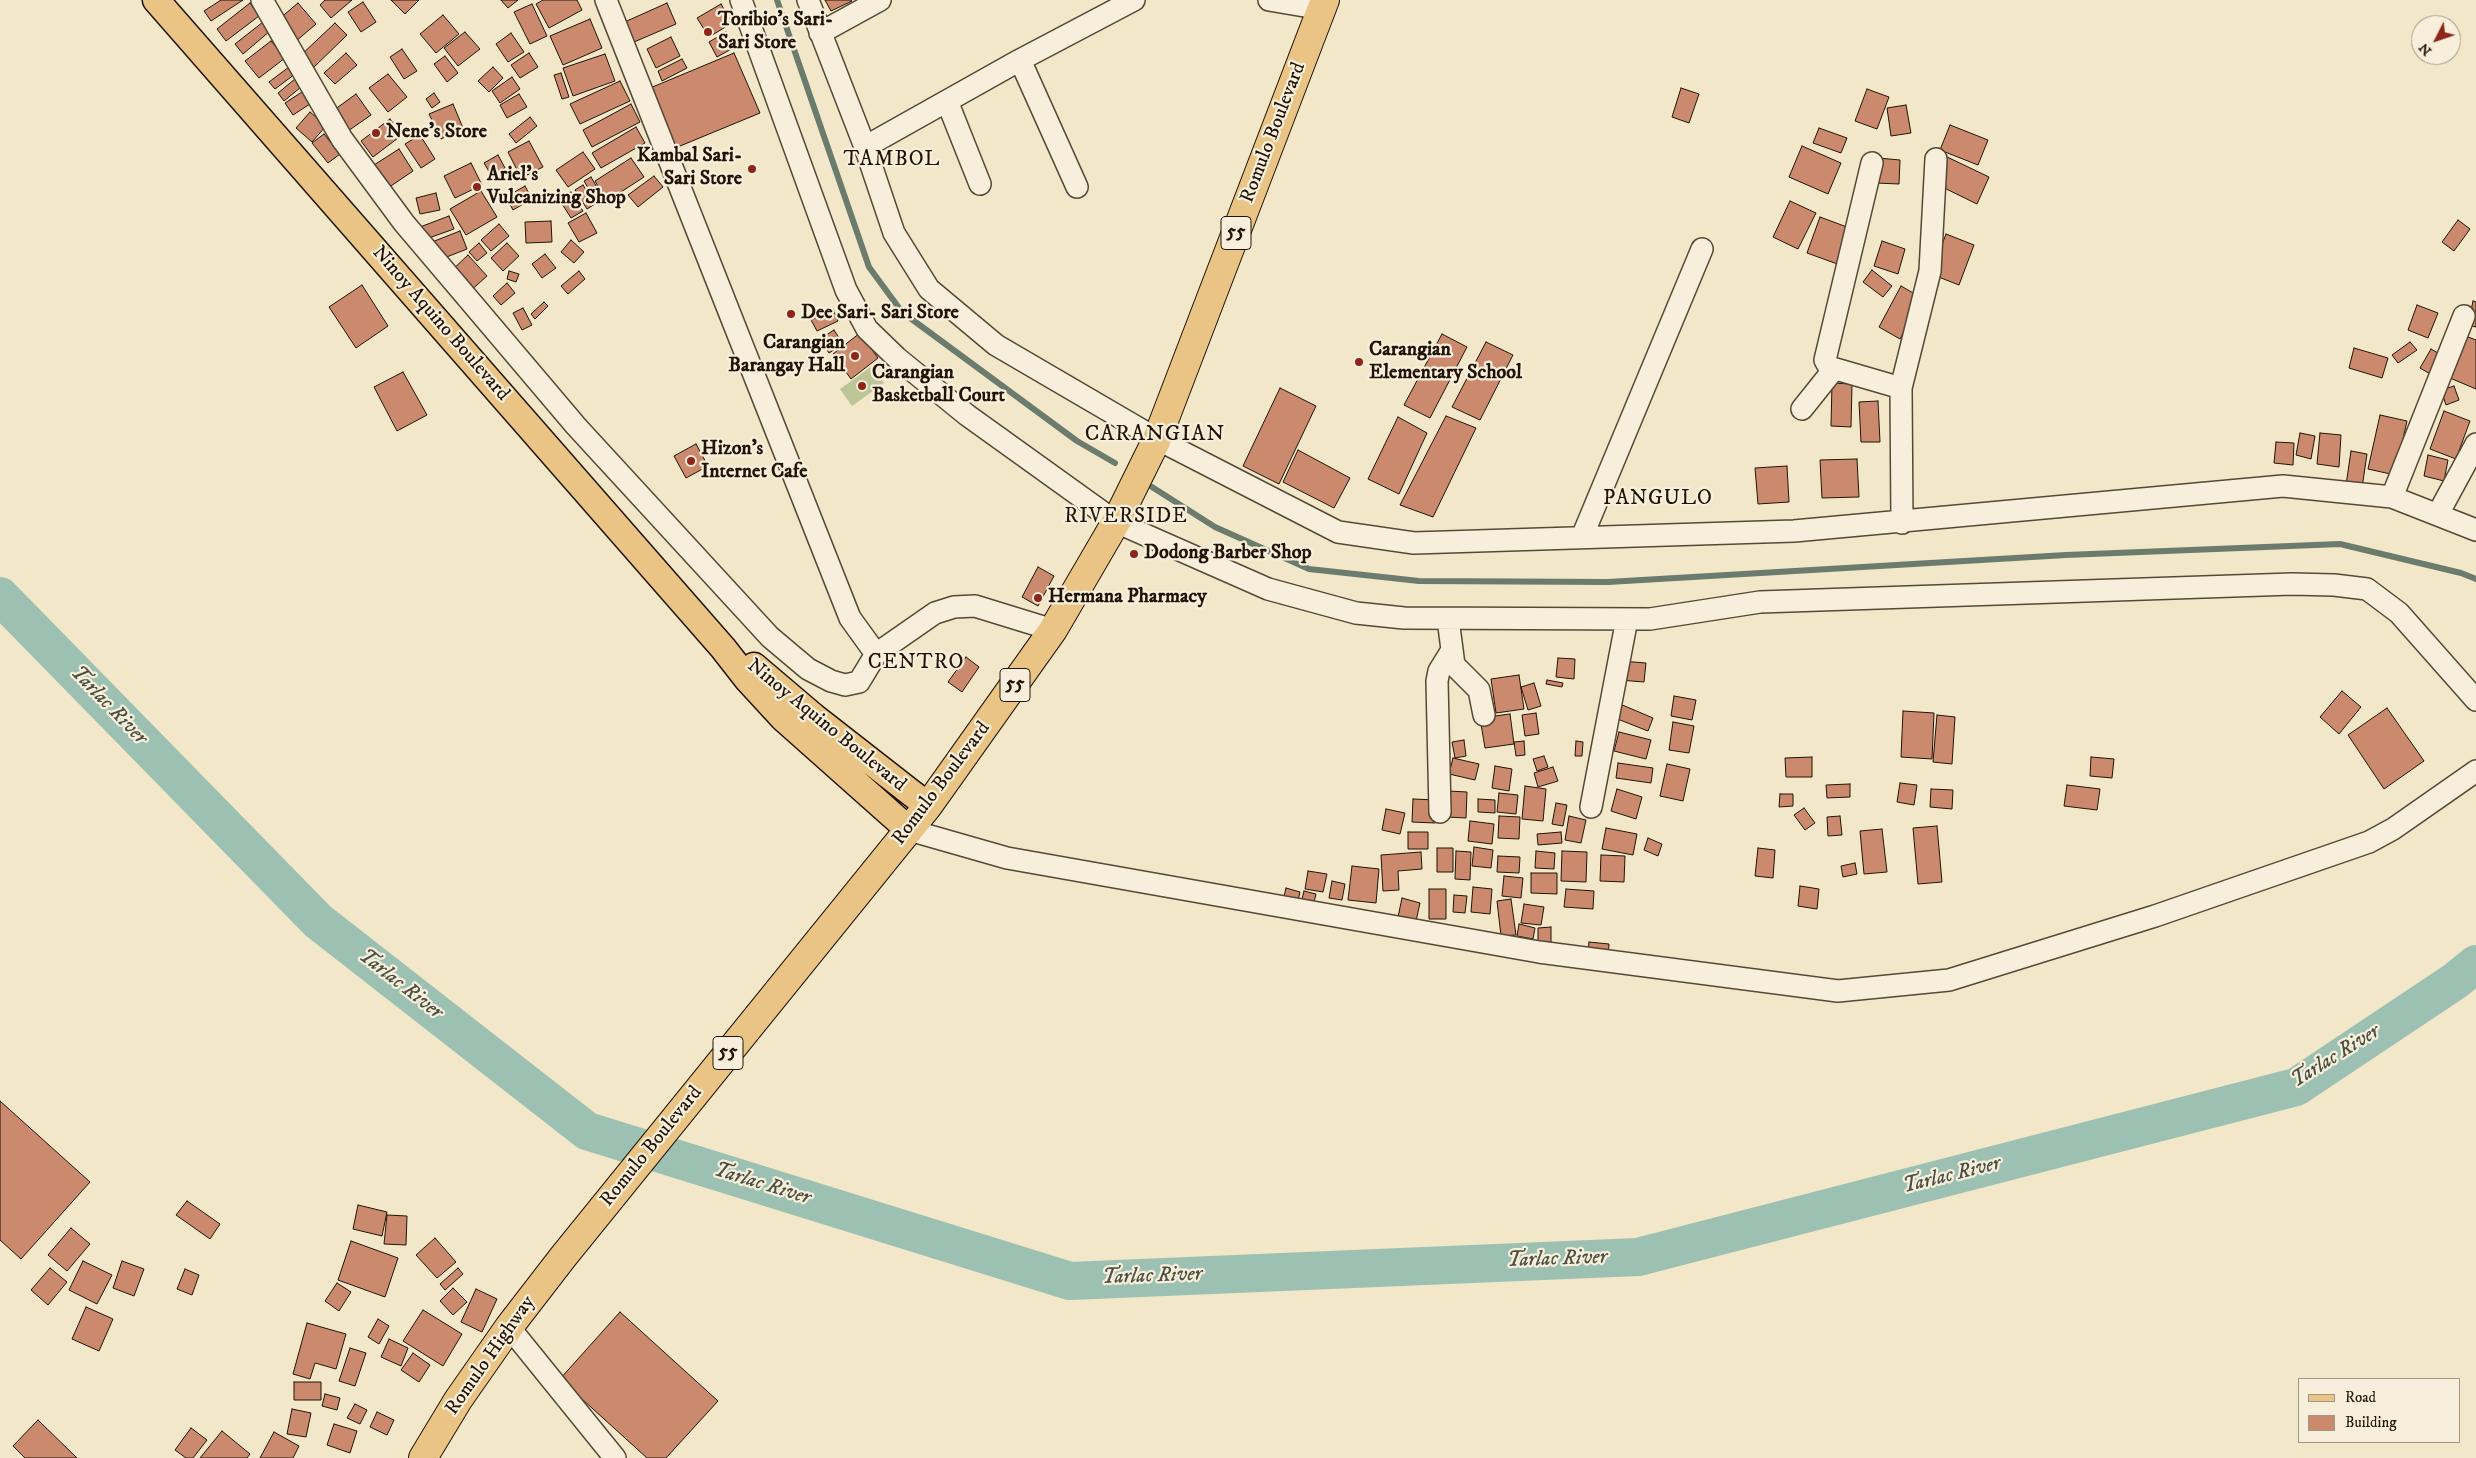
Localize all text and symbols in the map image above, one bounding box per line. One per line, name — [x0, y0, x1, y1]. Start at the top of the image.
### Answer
place label: Toribio's Sari- Sari Store — [718, 9, 833, 56]
north arrow — [2411, 15, 2461, 65]
marker: Toribio's Sari- Sari Store — [702, 26, 714, 38]
text: N — [2415, 39, 2436, 59]
street label: Romulo Boulevard — [1236, 59, 1312, 207]
place label: Nene's Store — [386, 121, 487, 145]
marker: Nene's Store — [370, 127, 382, 139]
place label: Kambal Sari- Sari Store — [637, 145, 742, 192]
district label: TAMBOL — [843, 148, 941, 174]
marker: Kambal Sari- Sari Store — [746, 163, 758, 175]
place label: Ariel's Vulcanizing Shop — [487, 164, 626, 211]
marker: Ariel's Vulcanizing Shop — [471, 181, 483, 193]
road number: 55 — [1221, 217, 1251, 250]
street label: Ninoy Aquino Boulevard — [366, 242, 514, 406]
place label: Dee Sari- Sari Store — [801, 302, 959, 326]
marker: Dee Sari- Sari Store — [785, 308, 797, 320]
place label: Carangian Barangay Hall — [728, 332, 845, 379]
place label: Carangian Elementary School — [1369, 339, 1522, 386]
marker: Carangian Barangay Hall — [849, 350, 861, 362]
marker: Carangian Elementary School — [1353, 356, 1365, 368]
place label: Carangian Basketball Court — [872, 362, 1005, 409]
marker: Carangian Basketball Court — [856, 380, 868, 392]
district label: CARANGIAN — [1084, 422, 1226, 448]
place label: Hizon's Internet Cafe — [701, 438, 807, 485]
marker: Hizon's Internet Cafe — [685, 455, 697, 467]
district label: PANGULO — [1602, 487, 1714, 513]
district label: RIVERSIDE — [1063, 505, 1189, 531]
place label: Dodong Barber Shop — [1144, 542, 1311, 566]
marker: Dodong Barber Shop — [1128, 548, 1140, 560]
place label: Hermana Pharmacy — [1048, 586, 1207, 610]
marker: Hermana Pharmacy — [1032, 592, 1044, 604]
district label: CENTRO — [867, 651, 965, 677]
street label: Ninoy Aquino Boulevard — [742, 654, 910, 798]
water label: Tarlac River — [64, 661, 152, 751]
road number: 55 — [1000, 668, 1030, 702]
street label: Romulo Boulevard — [888, 718, 996, 850]
water label: Tarlac River — [353, 944, 447, 1026]
water label: Tarlac River — [2287, 1020, 2385, 1094]
road number: 55 — [713, 1036, 743, 1070]
street label: Romulo Boulevard — [596, 1082, 708, 1212]
water label: Tarlac River — [1900, 1152, 2004, 1200]
water label: Tarlac River — [711, 1158, 813, 1212]
water label: Tarlac River — [1507, 1246, 1607, 1274]
water label: Tarlac River — [1102, 1263, 1202, 1291]
street label: Romulo Highway — [441, 1292, 541, 1420]
legend — [2298, 1378, 2461, 1443]
text: Road — [2345, 1388, 2376, 1407]
text: Building — [2345, 1413, 2397, 1432]

